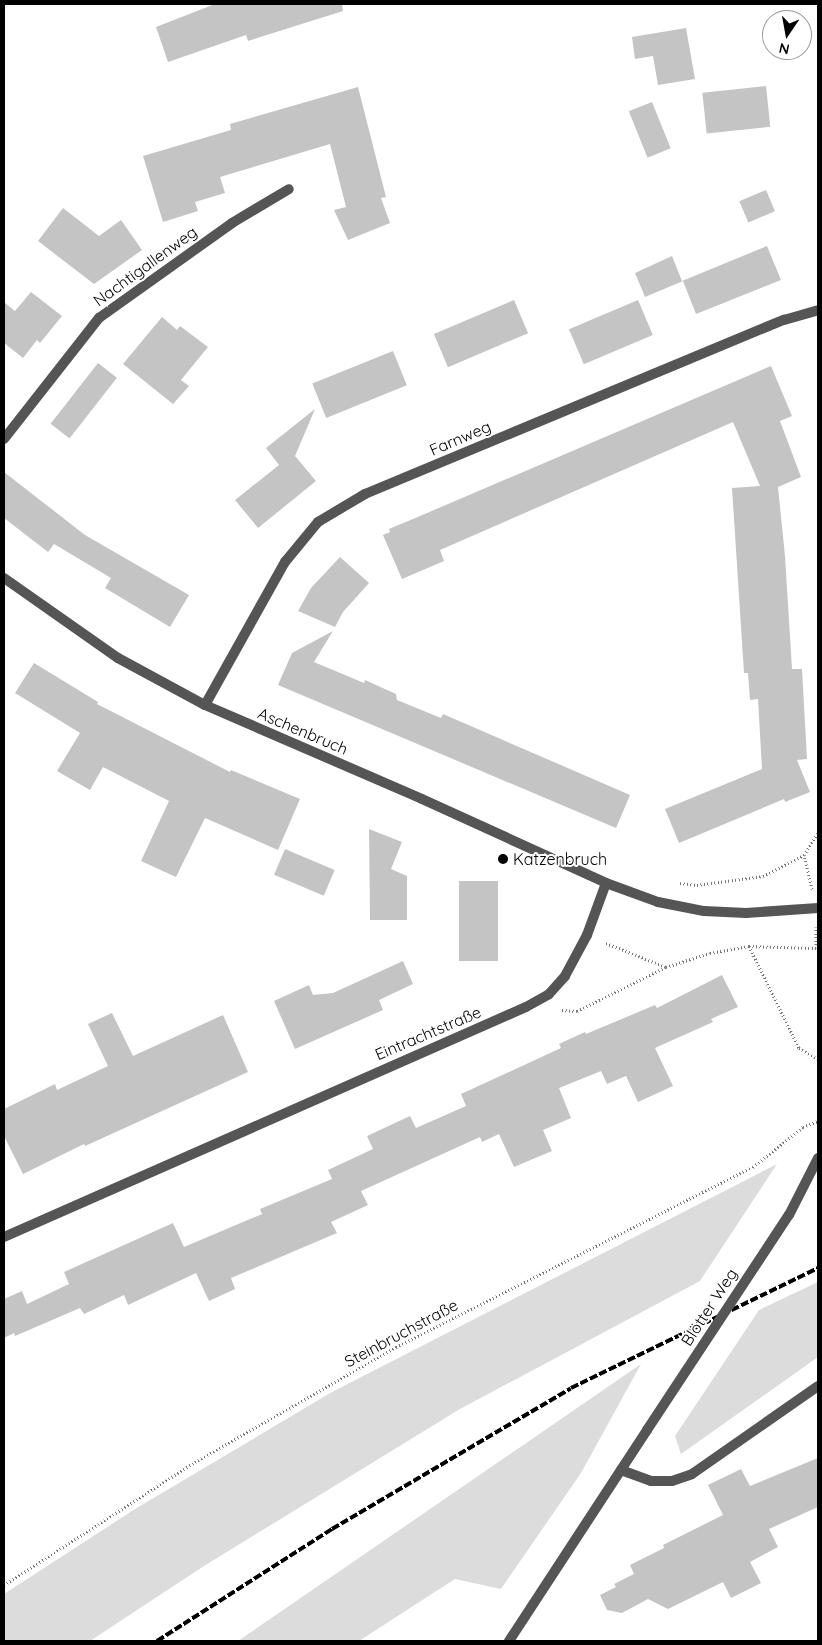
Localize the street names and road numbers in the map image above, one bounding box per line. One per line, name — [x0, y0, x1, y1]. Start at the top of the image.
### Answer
street label: Nachtigallenweg — [89, 222, 201, 310]
street label: Farnweg — [426, 417, 494, 459]
street label: Aschenbruch — [255, 703, 351, 759]
street label: Eintrachtstraße — [372, 1002, 484, 1064]
street label: Blötter Weg — [677, 1265, 741, 1349]
street label: Steinbruchstraße — [341, 1295, 461, 1371]

